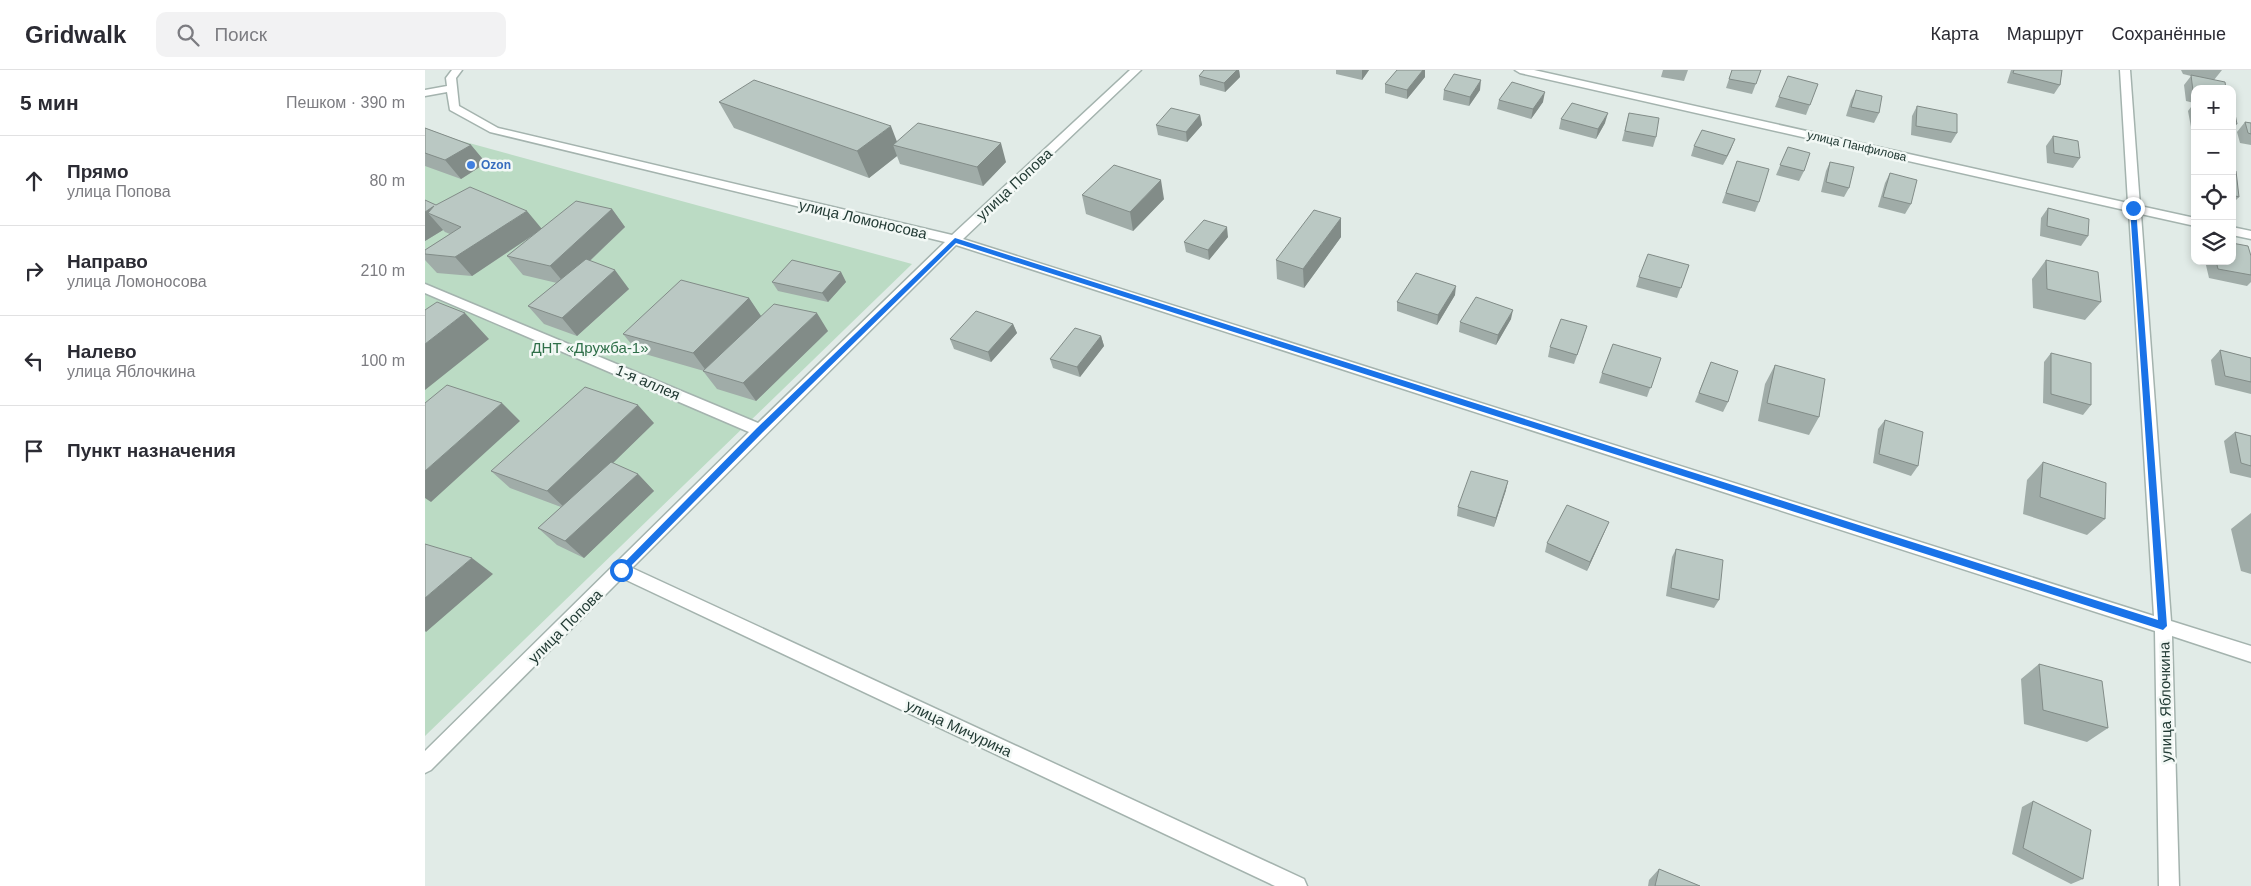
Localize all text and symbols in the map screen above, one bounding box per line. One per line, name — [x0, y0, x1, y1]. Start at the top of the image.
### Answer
search box — [156, 12, 506, 57]
text: Gridwalk — [25, 21, 126, 48]
icon: search — [174, 21, 202, 49]
text: Поиск — [214, 24, 267, 45]
text: Карта — [1931, 24, 1979, 44]
text: Маршрут — [2007, 24, 2083, 44]
text: Сохранённые — [2111, 24, 2226, 44]
map controls — [2191, 85, 2236, 265]
button: + — [2191, 85, 2236, 130]
text: 5 мин — [20, 91, 79, 114]
text: Пешком · 390 m — [286, 94, 405, 111]
street label: улица Панфилова — [1806, 128, 1908, 164]
button: − — [2191, 130, 2236, 175]
street label: улица Попова — [973, 144, 1056, 223]
place label: Ozon — [481, 158, 511, 172]
marker: Ozon — [465, 159, 477, 171]
text: Прямо — [67, 161, 129, 182]
icon: ahead — [20, 167, 48, 195]
text: 80 m — [369, 172, 405, 189]
button: locate — [2191, 175, 2236, 220]
text: улица Попова — [67, 183, 171, 200]
street label: улица Ломоносова — [797, 196, 929, 242]
route end — [2122, 197, 2145, 220]
button: layers — [2191, 220, 2236, 265]
text: Направо — [67, 251, 148, 272]
icon: right — [20, 257, 48, 285]
text: 210 m — [361, 262, 405, 279]
text: улица Ломоносова — [67, 273, 207, 290]
park label: ДНТ «Дружба-1» — [531, 339, 649, 356]
text: Налево — [67, 341, 137, 362]
icon: left — [20, 347, 48, 375]
text: 100 m — [361, 352, 405, 369]
street label: 1-я аллея — [613, 361, 683, 403]
text: улица Яблочкина — [67, 363, 196, 380]
icon: arrive — [20, 437, 48, 465]
text: Пункт назначения — [67, 440, 236, 461]
route start — [610, 559, 633, 582]
street label: улица Попова — [525, 585, 606, 666]
street label: улица Яблочкина — [2155, 641, 2175, 762]
street label: улица Мичурина — [903, 696, 1015, 760]

